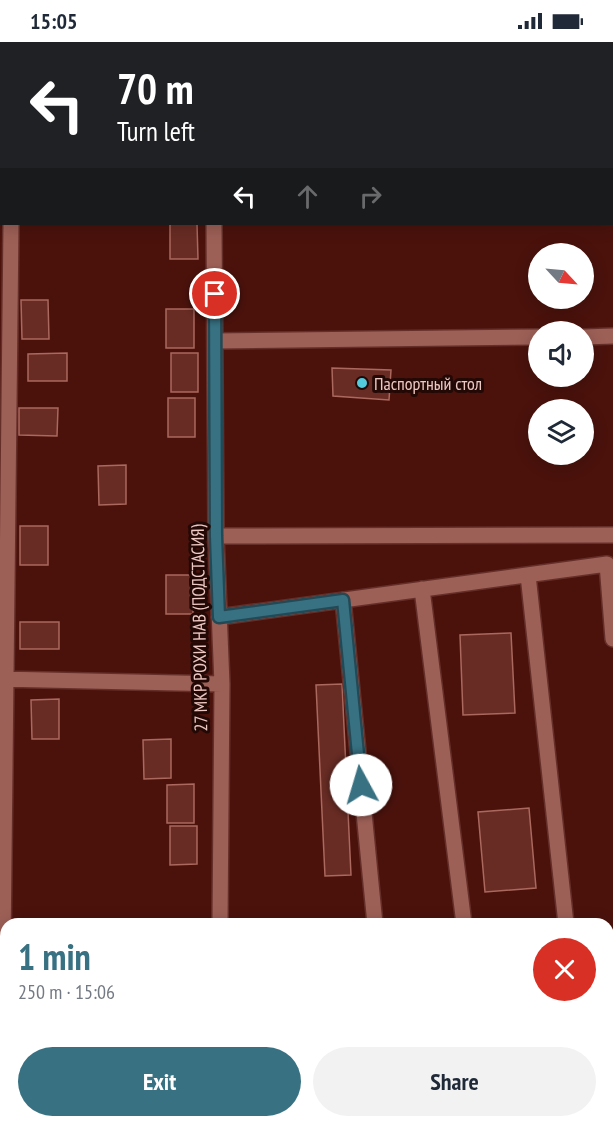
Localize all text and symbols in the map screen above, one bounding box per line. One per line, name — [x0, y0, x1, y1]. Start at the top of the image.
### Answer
text: 15:05 — [30, 7, 78, 35]
text: 70 m — [117, 61, 194, 116]
icon: left — [18, 66, 96, 144]
text: Turn left — [117, 114, 195, 148]
icon: left — [228, 180, 261, 213]
icon: ahead — [291, 180, 324, 213]
icon: right — [354, 180, 387, 213]
north arrow — [528, 243, 594, 309]
map controls — [528, 243, 594, 465]
pin — [189, 268, 240, 319]
icon: arrive — [198, 277, 231, 310]
button: sound — [528, 321, 594, 387]
place label: Паспортный стол — [374, 372, 482, 395]
marker: Паспортный стол — [355, 376, 369, 390]
button: layers — [528, 399, 594, 465]
street label: 27 МКР РОХИ НАВ (ПОДСТАСИЯ) — [186, 523, 212, 732]
position arrow — [329, 753, 393, 817]
text: 1 min — [18, 933, 91, 980]
button: close — [533, 938, 596, 1001]
text: 250 m · 15:06 — [18, 979, 115, 1005]
button: Exit — [18, 1047, 301, 1116]
button: Share — [313, 1047, 596, 1116]

